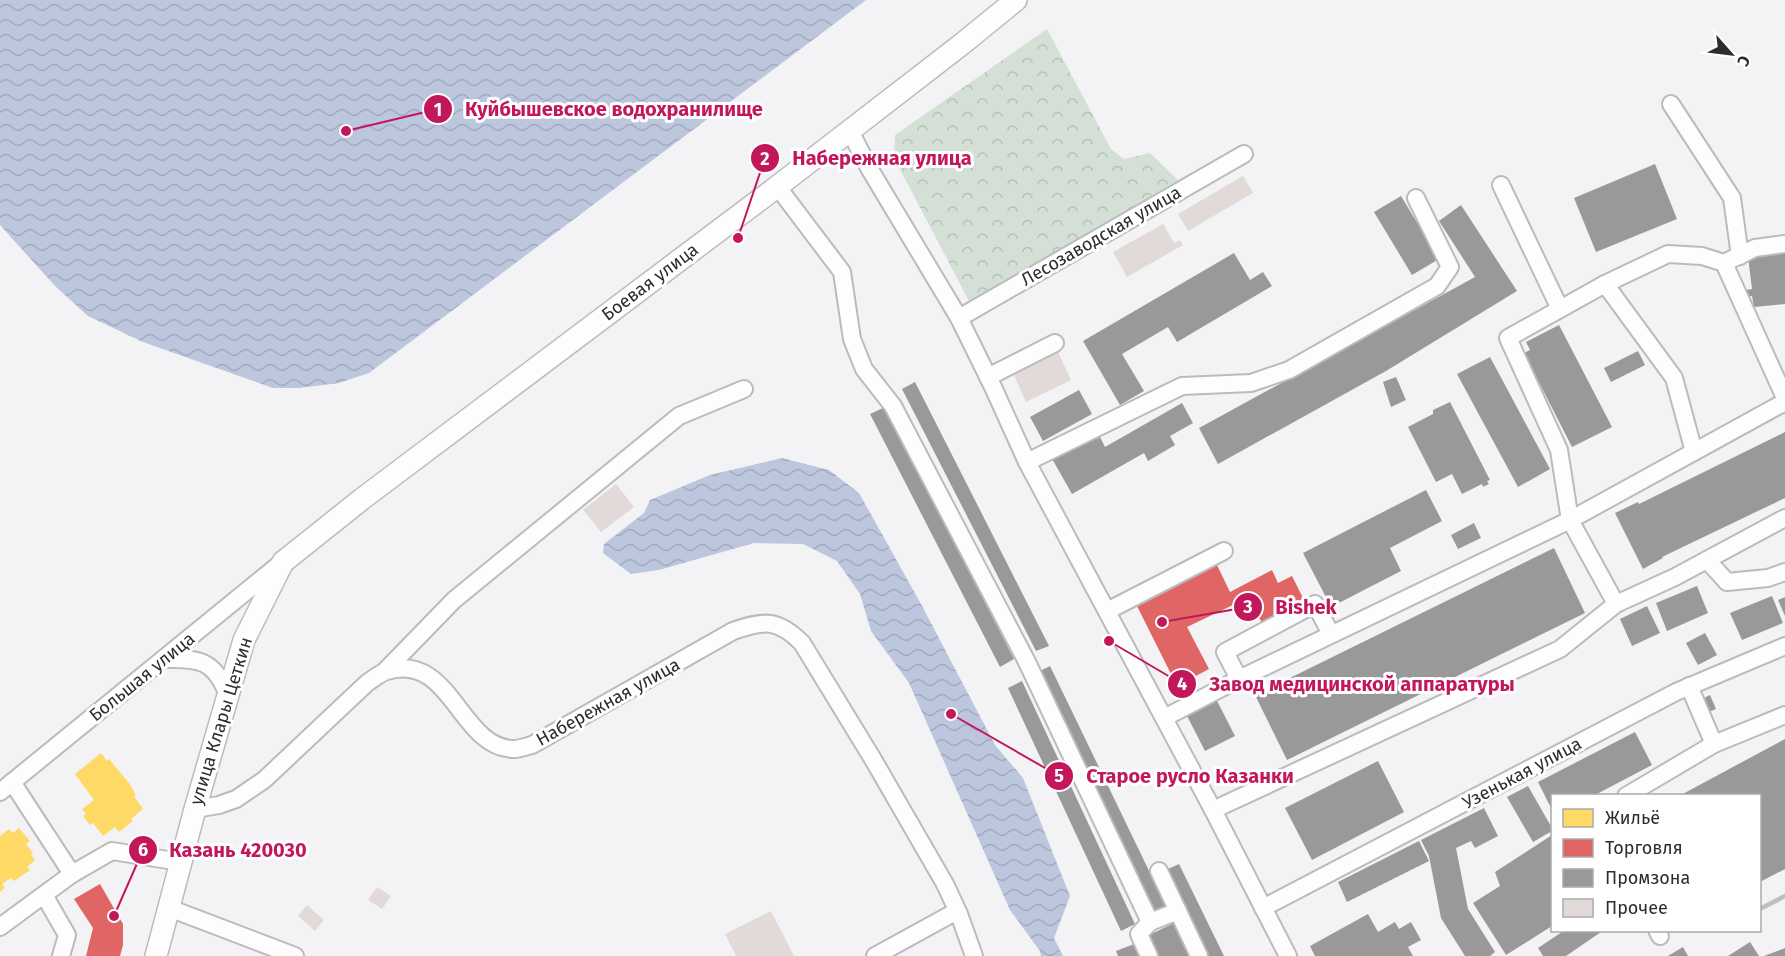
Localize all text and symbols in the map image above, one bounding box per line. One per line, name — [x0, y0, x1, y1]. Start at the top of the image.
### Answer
north arrow — [1701, 24, 1761, 84]
text: С — [1733, 52, 1754, 70]
callout: Куйбышевское водохранилище — [423, 90, 775, 128]
text: Куйбышевское водохранилище — [465, 97, 763, 121]
text: 1 — [434, 99, 442, 121]
callout: Набережная улица — [750, 139, 984, 177]
text: Набережная улица — [792, 146, 972, 170]
text: 2 — [760, 148, 770, 170]
street label: Лесозаводская улица — [1017, 181, 1185, 291]
street label: Боевая улица — [597, 239, 703, 325]
callout: Bishek — [1233, 588, 1349, 626]
text: Bishek — [1275, 595, 1338, 619]
text: 3 — [1242, 596, 1253, 618]
street label: Большая улица — [85, 628, 199, 726]
street label: улица Клары Цеткин — [185, 634, 257, 808]
street label: Набережная улица — [532, 653, 684, 751]
callout: Завод медицинской аппаратуры — [1167, 665, 1527, 703]
text: Завод медицинской аппаратуры — [1208, 672, 1515, 696]
text: 4 — [1177, 673, 1187, 695]
street label: Узенькая улица — [1459, 732, 1585, 814]
callout: Старое русло Казанки — [1044, 757, 1306, 795]
text: Старое русло Казанки — [1086, 764, 1294, 788]
text: 5 — [1054, 765, 1064, 787]
legend — [1551, 794, 1761, 932]
text: Жильё — [1605, 807, 1660, 829]
callout: Казань 420030 — [128, 831, 319, 869]
text: Торговля — [1605, 837, 1683, 859]
text: Казань 420030 — [169, 838, 307, 862]
text: 6 — [138, 839, 148, 861]
text: Промзона — [1605, 867, 1690, 889]
text: Прочее — [1605, 897, 1668, 919]

